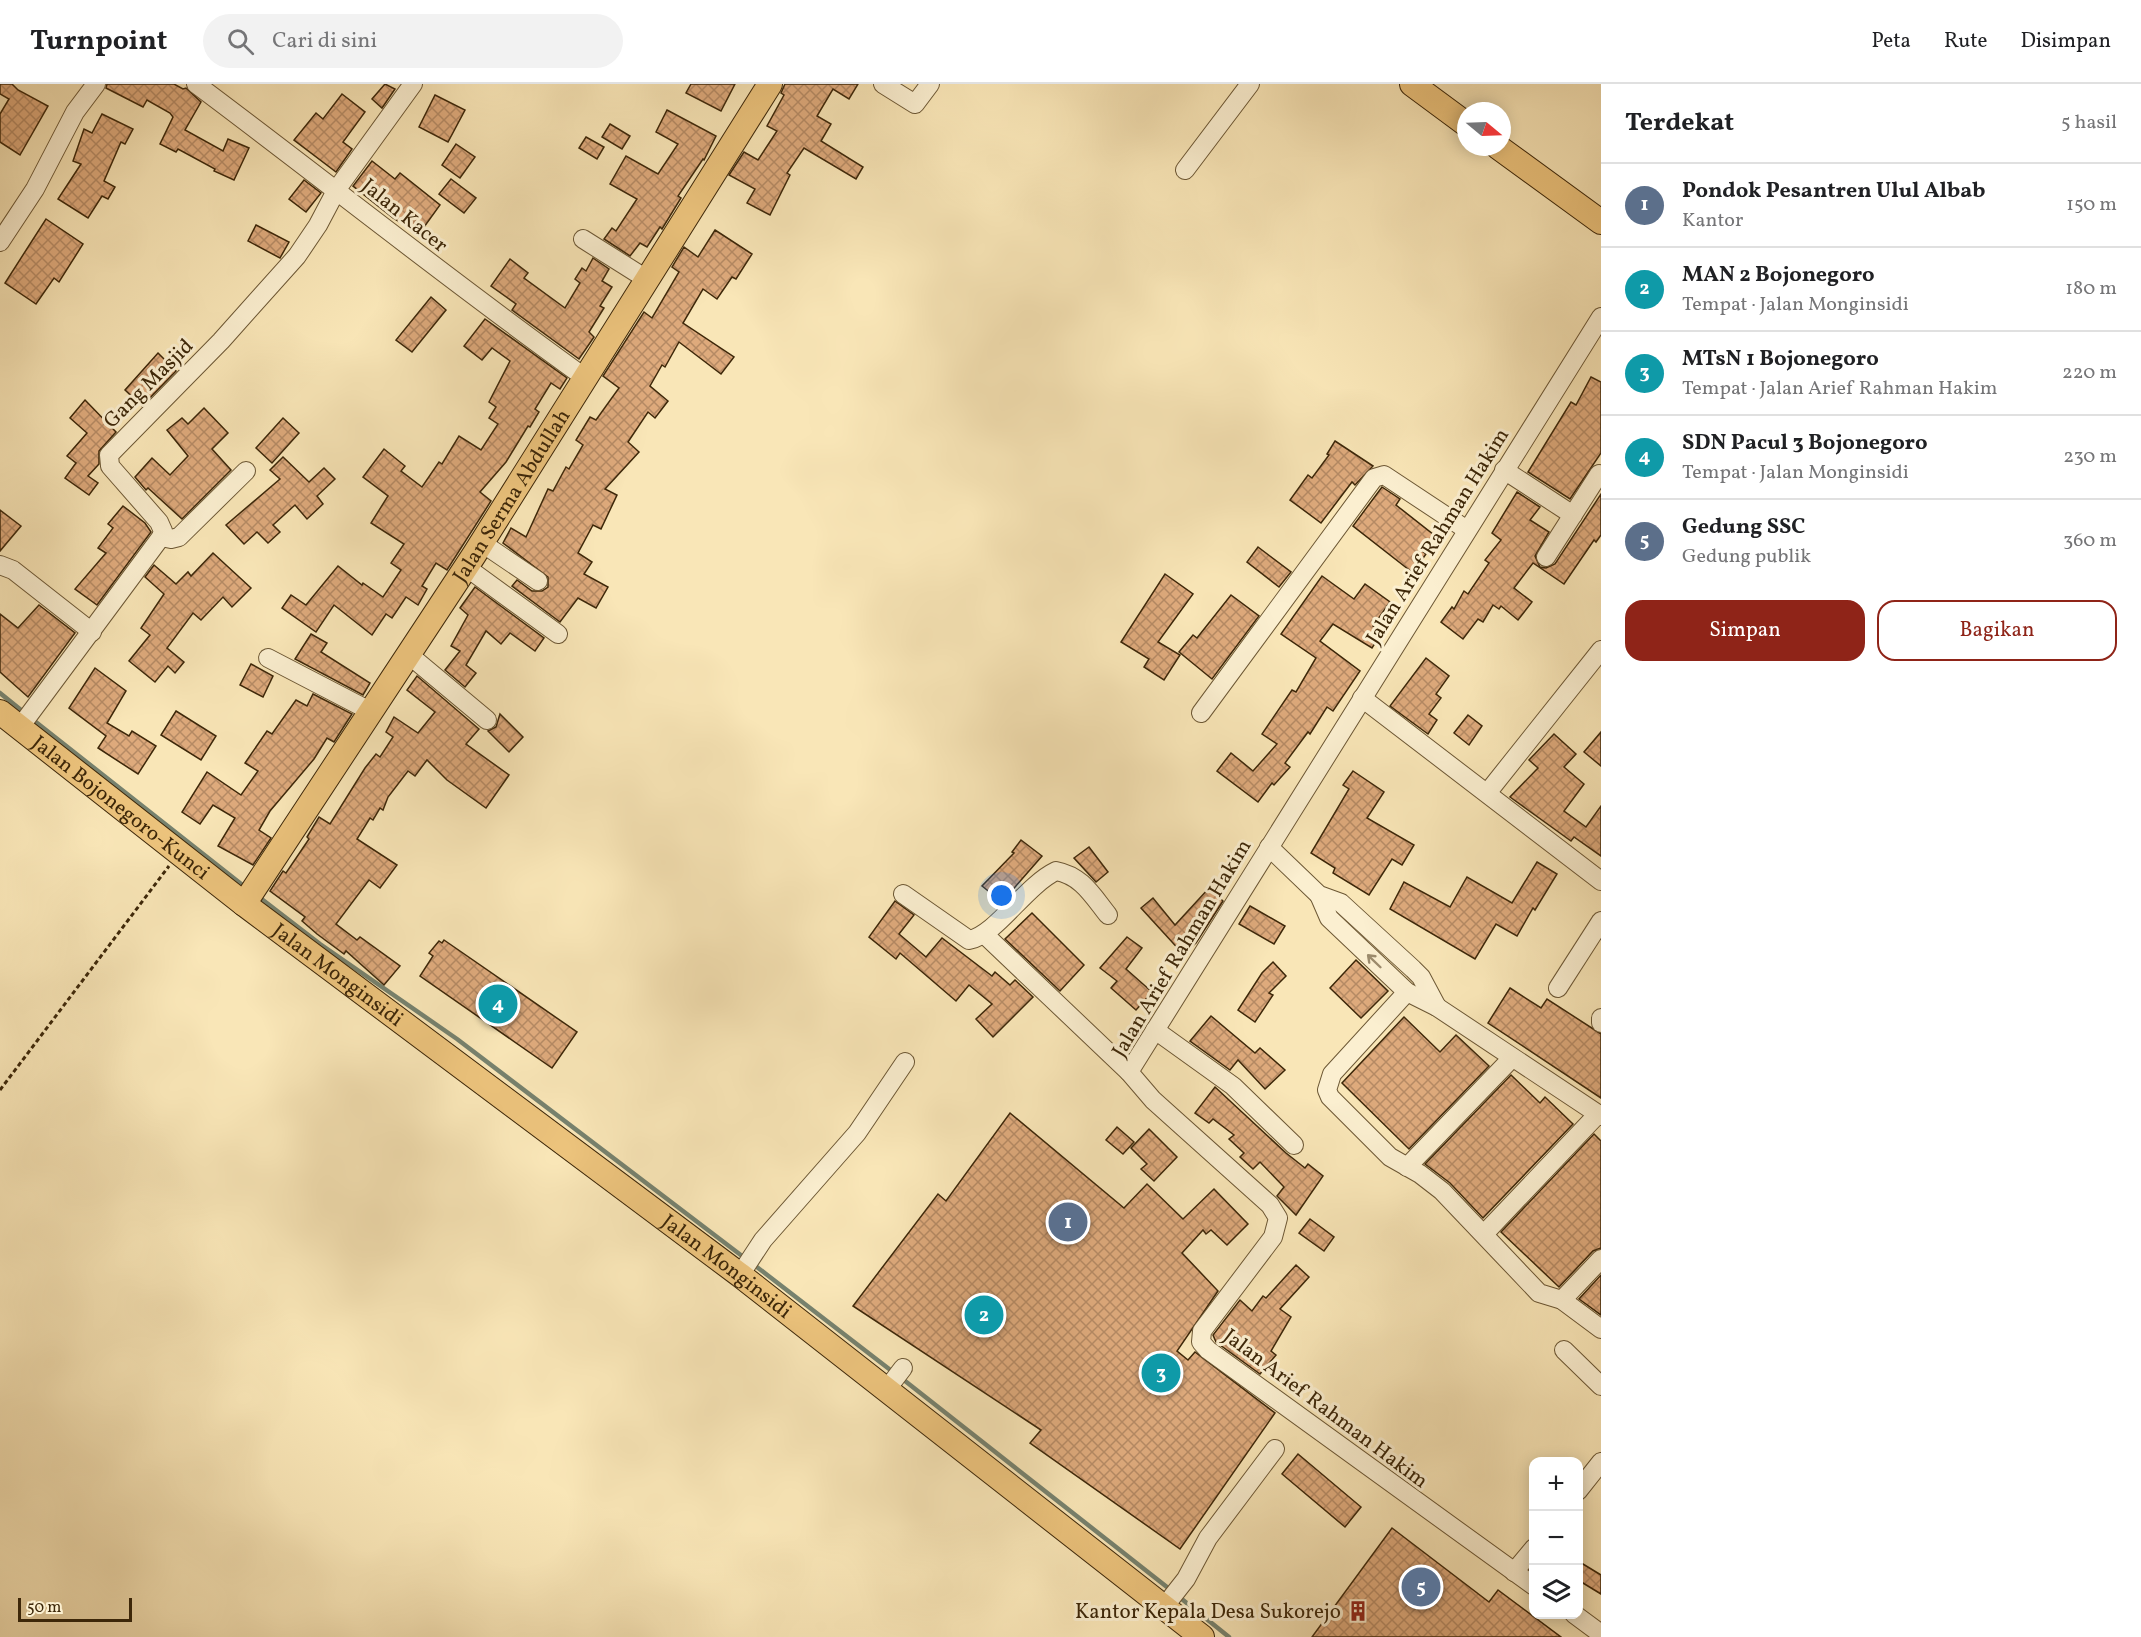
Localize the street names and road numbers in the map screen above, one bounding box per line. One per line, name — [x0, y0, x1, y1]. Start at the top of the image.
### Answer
street label: Jalan Kacer — [355, 172, 454, 260]
street label: Gang Masjid — [98, 333, 200, 435]
street label: Jalan Serma Abdullah — [447, 404, 578, 589]
street label: Jalan Arief Rahman Hakim — [1360, 423, 1517, 650]
street label: Jalan Bojonegoro-Kunci — [25, 729, 215, 888]
street label: Jalan Arief Rahman Hakim — [1105, 834, 1259, 1063]
street label: Jalan Monginsidi — [266, 917, 409, 1034]
street label: Jalan Monginsidi — [655, 1208, 797, 1326]
street label: Jalan Arief Rahman Hakim — [1217, 1322, 1434, 1496]

